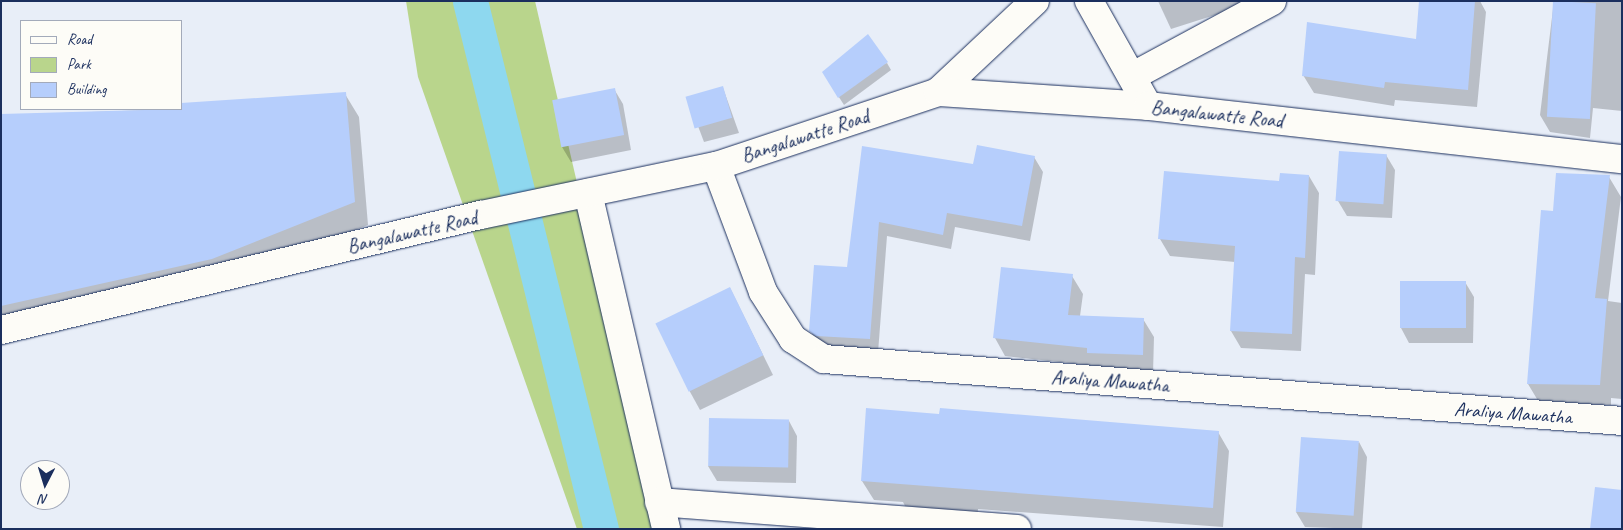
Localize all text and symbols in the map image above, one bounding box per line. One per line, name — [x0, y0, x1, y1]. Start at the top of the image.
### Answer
legend — [20, 20, 182, 110]
text: Road — [67, 30, 92, 49]
text: Park — [67, 55, 91, 74]
text: Building — [67, 80, 106, 99]
street label: Bangalawatte Road — [1150, 95, 1284, 133]
street label: Bangalawatte Road — [739, 104, 871, 168]
street label: Bangalawatte Road — [345, 205, 479, 259]
street label: Araliya Mawatha — [1050, 365, 1170, 397]
street label: Araliya Mawatha — [1453, 397, 1573, 429]
north arrow — [20, 460, 70, 510]
text: N — [39, 491, 49, 508]

